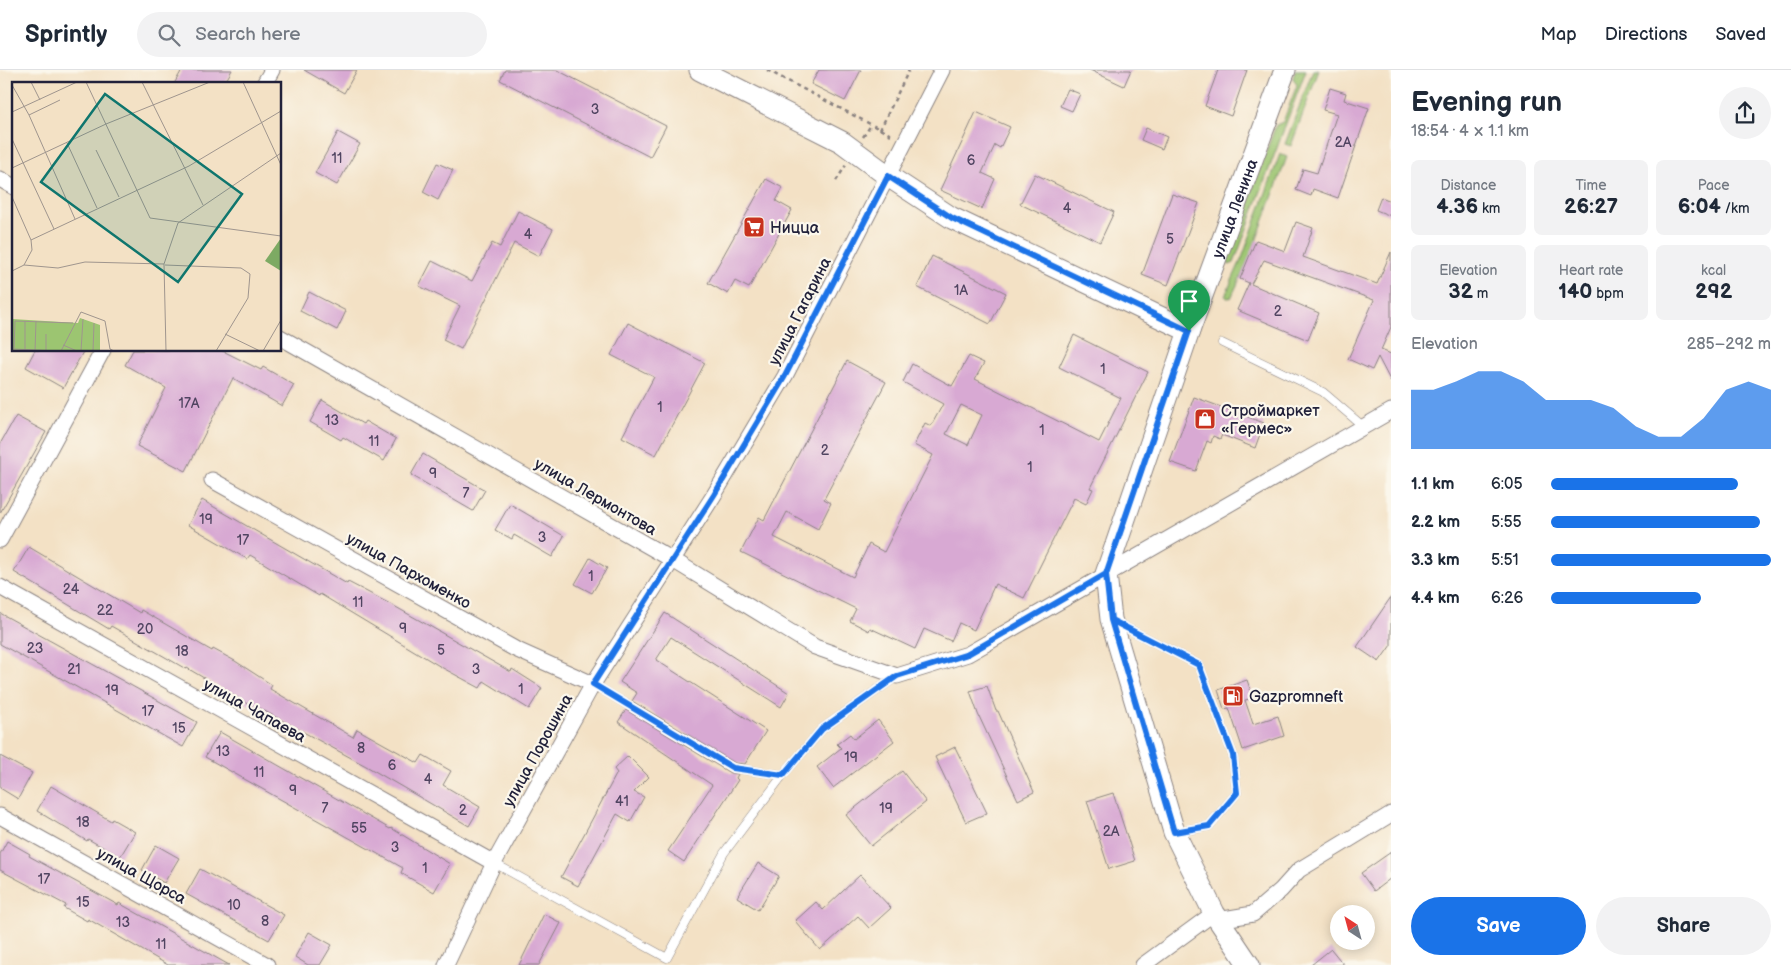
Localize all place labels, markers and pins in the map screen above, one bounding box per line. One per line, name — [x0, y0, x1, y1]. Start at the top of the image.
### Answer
supermarket icon: Ницца — [742, 215, 766, 239]
place label: Ницца — [770, 219, 820, 238]
pin — [1168, 280, 1210, 331]
place label: Строймаркет «Гермес» — [1221, 402, 1320, 439]
shop icon: Строймаркет «Гермес» — [1193, 407, 1217, 431]
fuel station icon: Gazpromneft — [1221, 684, 1245, 708]
place label: Gazpromneft — [1249, 688, 1343, 707]

